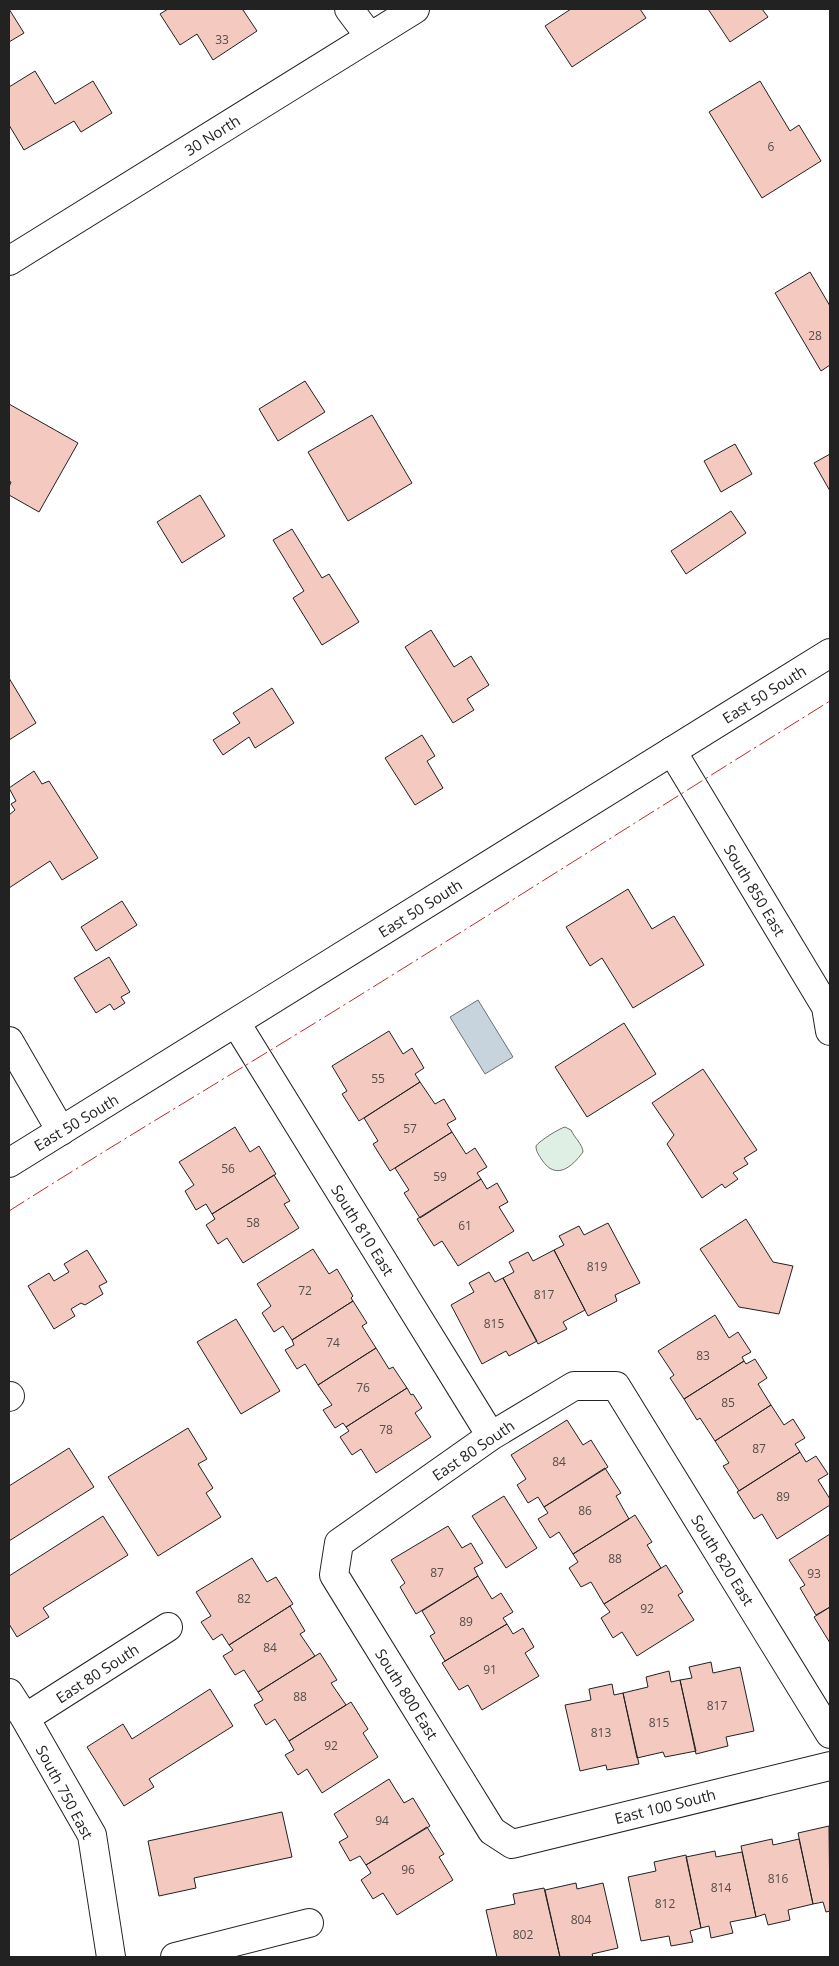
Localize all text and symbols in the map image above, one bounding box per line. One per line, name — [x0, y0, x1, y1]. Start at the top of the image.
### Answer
house number: 33 — [215, 31, 229, 48]
street label: 30 North — [180, 110, 244, 160]
house number: 6 — [768, 138, 775, 155]
house number: 28 — [808, 327, 822, 344]
street label: East 50 South — [718, 660, 810, 728]
street label: South 850 East — [720, 840, 790, 940]
street label: East 50 South — [374, 874, 466, 942]
house number: 55 — [371, 1070, 385, 1087]
street label: East 50 South — [30, 1089, 122, 1155]
house number: 57 — [403, 1120, 417, 1137]
house number: 56 — [221, 1160, 235, 1177]
house number: 59 — [433, 1168, 447, 1185]
street label: South 810 East — [327, 1181, 399, 1279]
house number: 58 — [246, 1214, 260, 1231]
house number: 61 — [458, 1217, 472, 1234]
house number: 819 — [587, 1258, 607, 1275]
house number: 72 — [298, 1282, 312, 1299]
house number: 817 — [534, 1286, 554, 1303]
house number: 815 — [484, 1315, 504, 1332]
house number: 74 — [326, 1334, 340, 1351]
house number: 83 — [696, 1347, 710, 1364]
house number: 76 — [356, 1379, 370, 1396]
house number: 85 — [721, 1394, 735, 1411]
street label: East 80 South — [428, 1415, 518, 1485]
house number: 78 — [379, 1421, 393, 1438]
house number: 87 — [752, 1440, 766, 1457]
house number: 84 — [552, 1453, 566, 1470]
house number: 89 — [776, 1488, 790, 1505]
house number: 86 — [578, 1502, 592, 1519]
street label: South 820 East — [687, 1511, 759, 1609]
house number: 88 — [608, 1550, 622, 1567]
house number: 87 — [430, 1564, 444, 1581]
house number: 93 — [807, 1565, 821, 1582]
house number: 82 — [237, 1590, 251, 1607]
house number: 92 — [640, 1600, 654, 1617]
house number: 89 — [459, 1613, 473, 1630]
street label: East 80 South — [52, 1639, 142, 1707]
house number: 84 — [263, 1639, 277, 1656]
street label: South 800 East — [371, 1645, 443, 1743]
house number: 91 — [483, 1661, 497, 1678]
house number: 88 — [293, 1688, 307, 1705]
house number: 817 — [707, 1697, 727, 1714]
house number: 815 — [649, 1714, 669, 1731]
house number: 813 — [591, 1724, 611, 1741]
house number: 92 — [324, 1737, 338, 1754]
street label: South 750 East — [32, 1742, 98, 1842]
street label: East 100 South — [612, 1784, 718, 1828]
house number: 94 — [375, 1812, 389, 1829]
house number: 96 — [401, 1861, 415, 1878]
house number: 816 — [768, 1870, 788, 1887]
house number: 814 — [711, 1879, 731, 1896]
house number: 812 — [655, 1895, 675, 1912]
house number: 804 — [571, 1911, 591, 1928]
house number: 802 — [513, 1926, 533, 1943]

